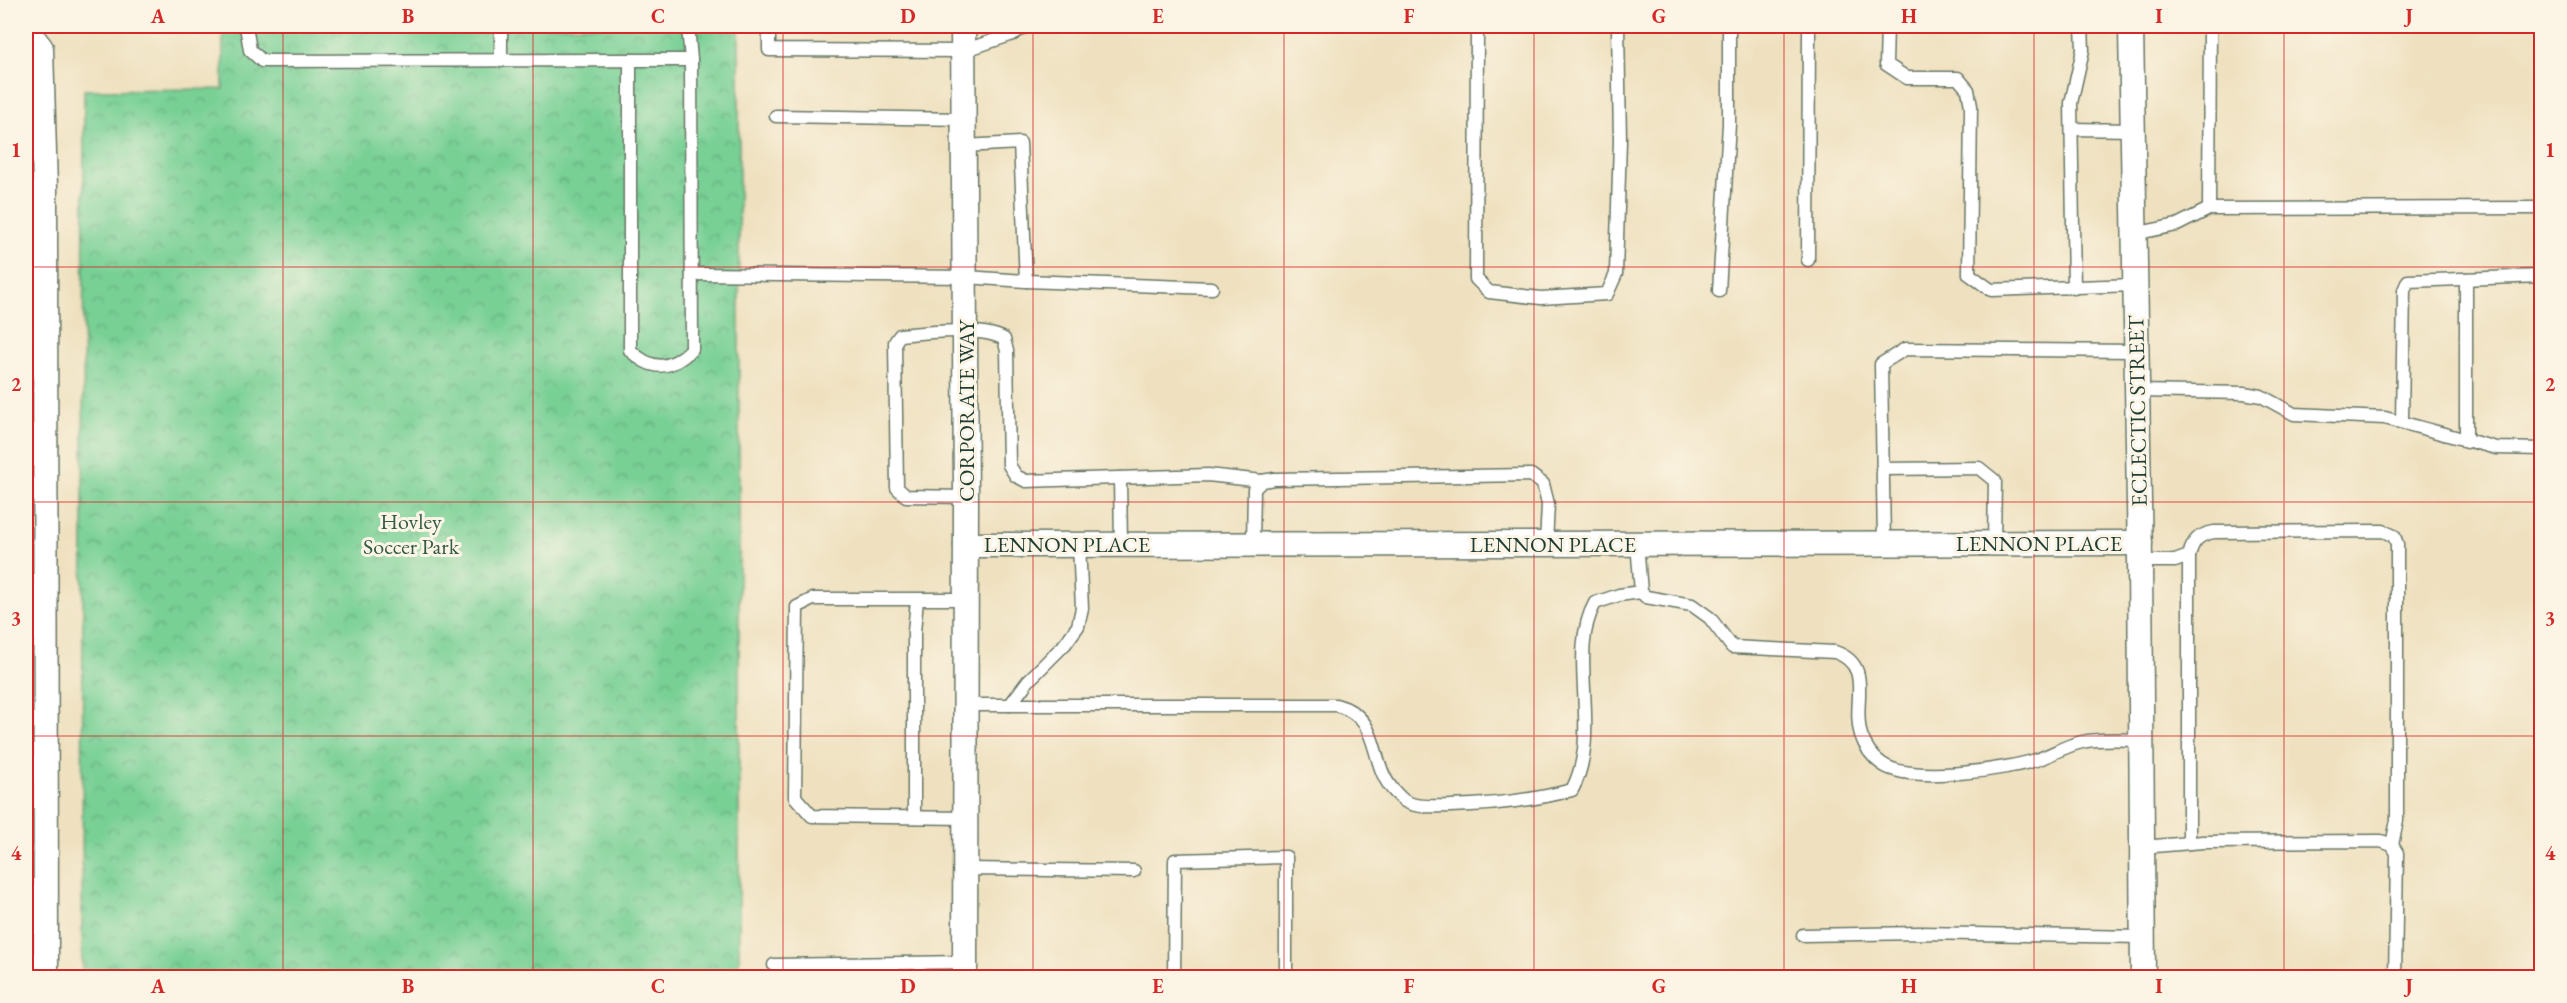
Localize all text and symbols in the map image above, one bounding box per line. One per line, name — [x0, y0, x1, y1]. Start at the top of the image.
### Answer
text: A — [150, 3, 166, 29]
text: B — [402, 3, 414, 29]
text: C — [651, 3, 665, 29]
text: D — [900, 3, 916, 29]
text: E — [1152, 3, 1164, 29]
text: F — [1404, 3, 1415, 29]
text: G — [1652, 3, 1666, 29]
text: H — [1901, 3, 1917, 29]
text: I — [2155, 3, 2163, 29]
text: J — [2403, 3, 2413, 29]
text: 1 — [11, 137, 21, 163]
text: 1 — [2545, 137, 2555, 163]
street label: ECLECTIC STREET — [2121, 315, 2154, 507]
street label: CORPORATE WAY — [952, 319, 981, 502]
text: 2 — [11, 371, 22, 397]
text: 2 — [2545, 371, 2556, 397]
park label: Hovley Soccer Park — [363, 507, 460, 561]
street label: LENNON PLACE — [1956, 529, 2122, 558]
street label: LENNON PLACE — [984, 530, 1150, 559]
street label: LENNON PLACE — [1470, 530, 1636, 559]
text: 3 — [11, 605, 21, 631]
text: 3 — [2545, 605, 2555, 631]
text: 4 — [11, 840, 22, 866]
text: 4 — [2545, 840, 2556, 866]
text: A — [150, 973, 166, 999]
text: B — [402, 973, 414, 999]
text: C — [651, 973, 665, 999]
text: D — [900, 973, 916, 999]
text: E — [1152, 973, 1164, 999]
text: F — [1404, 973, 1415, 999]
text: G — [1652, 973, 1666, 999]
text: H — [1901, 973, 1917, 999]
text: I — [2155, 973, 2163, 999]
text: J — [2403, 973, 2413, 999]

